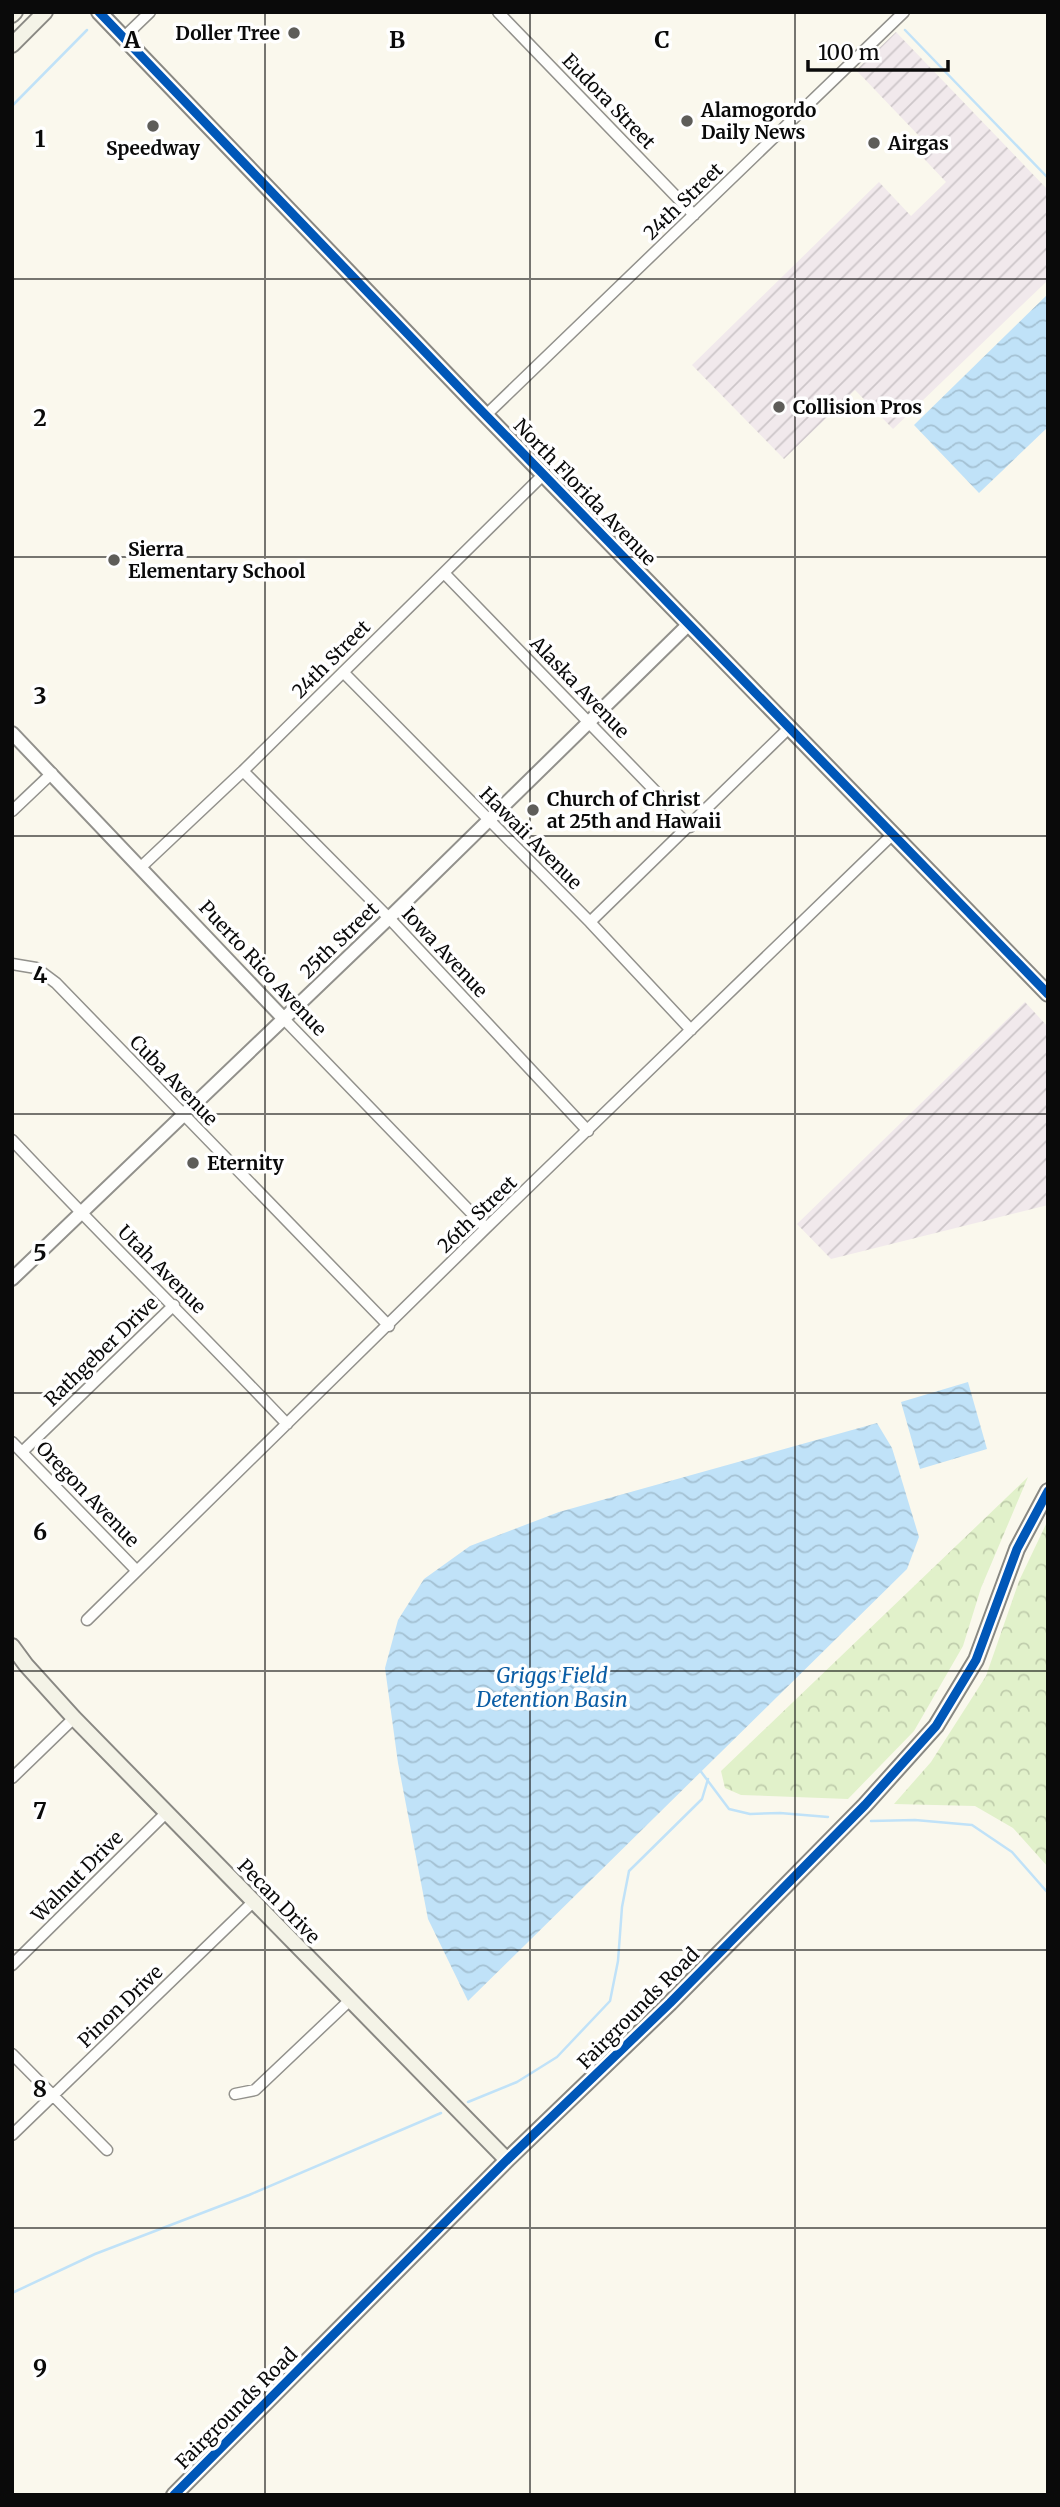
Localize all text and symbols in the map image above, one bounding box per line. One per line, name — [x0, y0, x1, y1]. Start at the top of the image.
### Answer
place label: Doller Tree — [175, 21, 280, 45]
text: A — [123, 25, 141, 54]
marker: Doller Tree — [286, 25, 302, 41]
text: B — [389, 25, 405, 54]
text: C — [654, 25, 670, 54]
scale bar — [808, 28, 948, 72]
text: 100 m — [818, 39, 880, 66]
street label: Eudora Street — [557, 48, 661, 154]
place label: Alamogordo Daily News — [700, 98, 816, 144]
marker: Alamogordo Daily News — [679, 113, 695, 129]
marker: Speedway — [145, 118, 161, 134]
text: 1 — [35, 124, 46, 153]
place label: Airgas — [887, 131, 949, 155]
marker: Airgas — [866, 135, 882, 151]
place label: Speedway — [106, 136, 201, 160]
street label: 24th Street — [638, 157, 728, 245]
place label: Collision Pros — [793, 395, 922, 419]
marker: Collision Pros — [771, 399, 787, 415]
text: 2 — [33, 403, 47, 432]
street label: North Florida Avenue — [509, 414, 661, 570]
place label: Sierra Elementary School — [128, 537, 305, 583]
marker: Sierra Elementary School — [106, 552, 122, 568]
street label: 24th Street — [287, 614, 376, 703]
street label: Alaska Avenue — [525, 630, 635, 743]
text: 3 — [33, 681, 47, 710]
street label: Hawaii Avenue — [475, 782, 587, 894]
place label: Church of Christ at 25th and Hawaii — [547, 787, 722, 833]
marker: Church of Christ at 25th and Hawaii — [525, 802, 541, 818]
street label: Puerto Rico Avenue — [194, 895, 332, 1041]
street label: 25th Street — [295, 896, 384, 983]
street label: Iowa Avenue — [397, 902, 493, 1002]
text: 4 — [33, 960, 48, 989]
street label: Cuba Avenue — [125, 1030, 223, 1130]
place label: Eternity — [207, 1151, 284, 1175]
marker: Eternity — [185, 1155, 201, 1171]
street label: 26th Street — [432, 1170, 522, 1258]
street label: Utah Avenue — [113, 1220, 211, 1318]
text: 5 — [33, 1238, 47, 1267]
street label: Rathgeber Drive — [39, 1291, 163, 1411]
street label: Oregon Avenue — [31, 1436, 145, 1552]
text: 6 — [33, 1517, 47, 1546]
water label: Griggs Field Detention Basin — [475, 1662, 628, 1713]
text: 7 — [33, 1796, 47, 1825]
street label: Walnut Drive — [26, 1825, 128, 1927]
street label: Pecan Drive — [233, 1854, 325, 1948]
street label: Fairgrounds Road — [572, 1942, 704, 2074]
street label: Pinon Drive — [73, 1960, 167, 2052]
text: 8 — [33, 2074, 47, 2103]
street label: Fairgrounds Road — [170, 2342, 302, 2474]
text: 9 — [33, 2353, 47, 2382]

